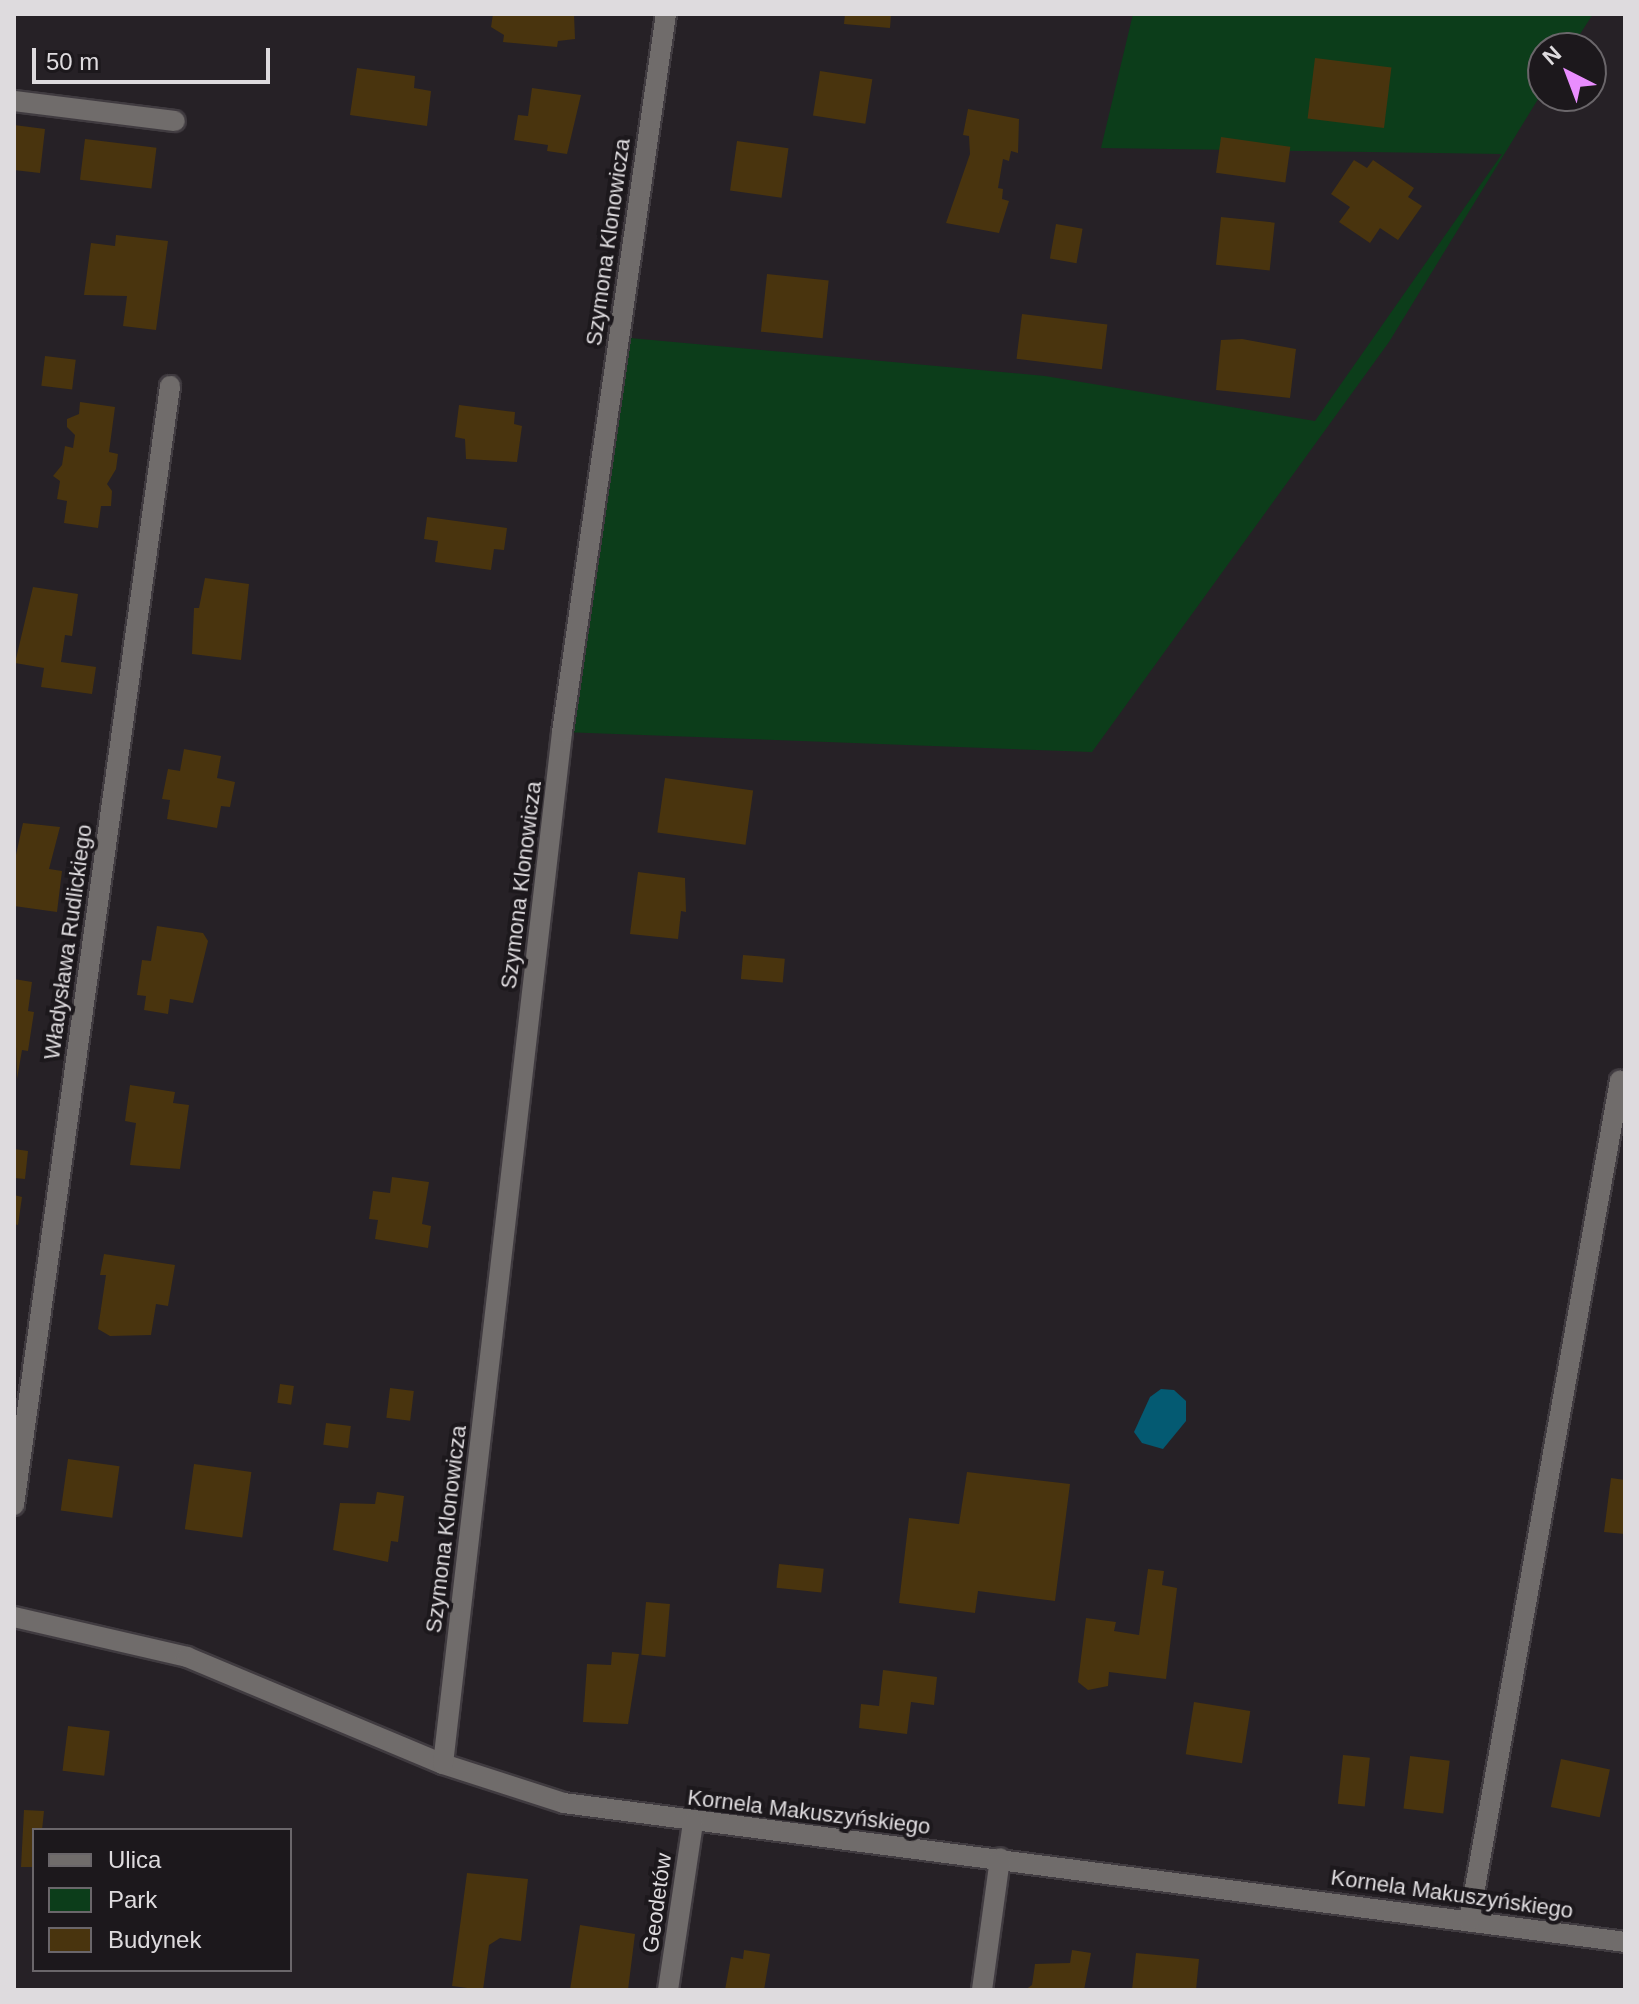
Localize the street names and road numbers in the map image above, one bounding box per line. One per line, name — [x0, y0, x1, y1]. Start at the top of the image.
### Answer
street label: Szymona Klonowicza — [580, 137, 636, 347]
street label: Szymona Klonowicza — [495, 780, 547, 990]
street label: Władysława Rudlickiego — [38, 823, 98, 1061]
street label: Szymona Klonowicza — [420, 1424, 472, 1634]
street label: Kornela Makuszyńskiego — [686, 1784, 932, 1840]
street label: Geodetów — [637, 1852, 677, 1954]
street label: Kornela Makuszyńskiego — [1329, 1864, 1575, 1924]

